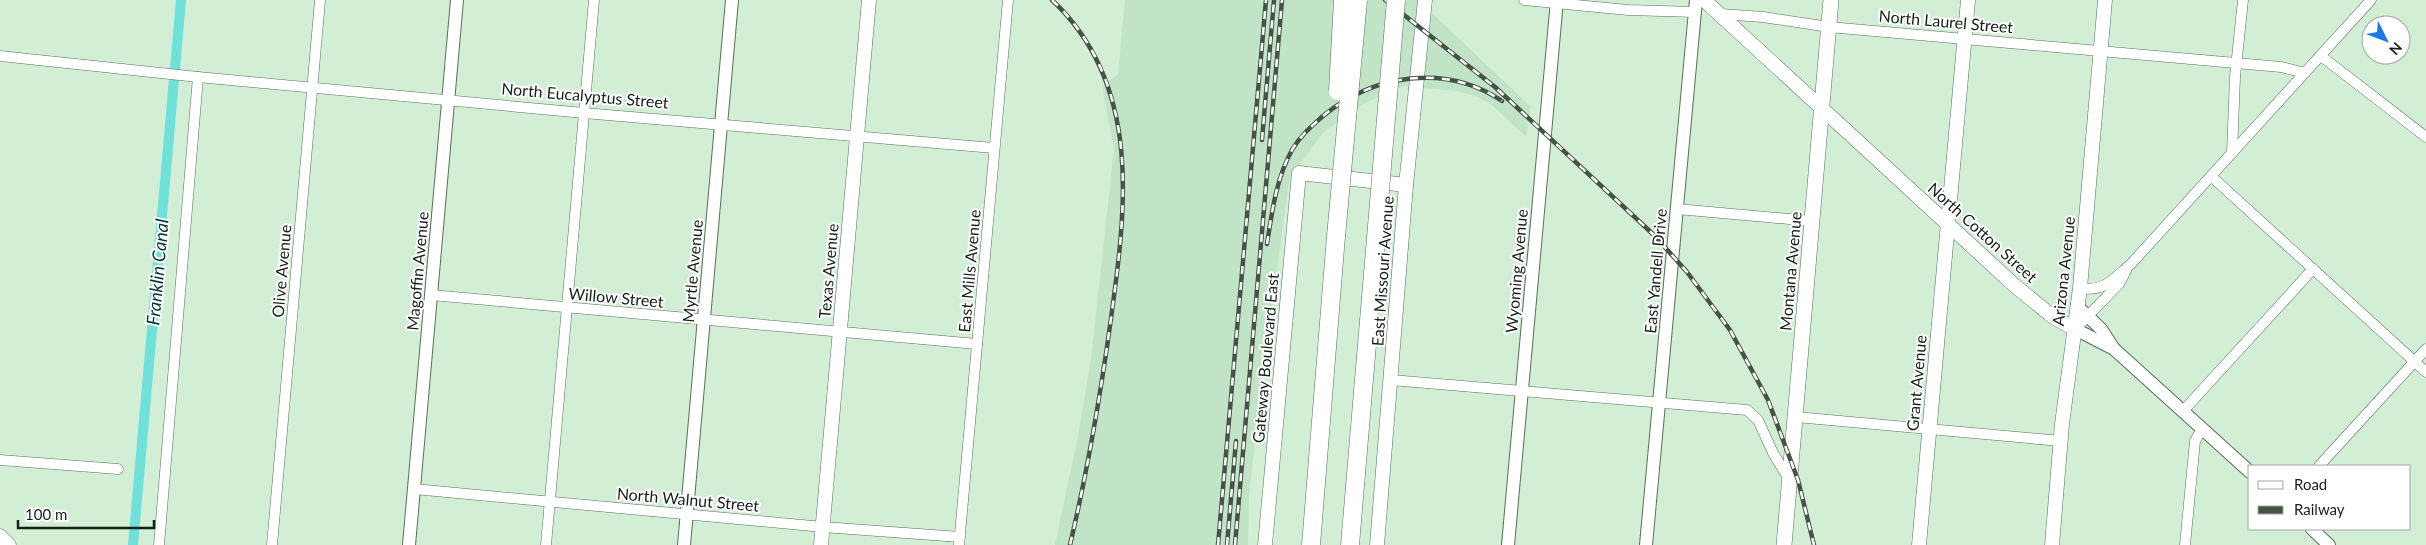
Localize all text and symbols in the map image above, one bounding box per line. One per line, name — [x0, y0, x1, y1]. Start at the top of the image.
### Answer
street label: North Laurel Street — [1878, 6, 2014, 36]
north arrow — [2361, 15, 2411, 65]
text: N — [2386, 39, 2406, 59]
street label: North Eucalyptus Street — [501, 78, 670, 112]
street label: North Cotton Street — [1925, 178, 2042, 286]
street label: East Missouri Avenue — [1367, 195, 1397, 347]
street label: Wyoming Avenue — [1501, 208, 1531, 334]
street label: East Yandell Drive — [1640, 208, 1670, 334]
street label: East Mills Avenue — [954, 209, 984, 333]
street label: Magoffin Avenue — [402, 211, 432, 331]
street label: Montana Avenue — [1775, 211, 1805, 331]
street label: Arizona Avenue — [2048, 215, 2078, 327]
water label: Franklin Canal — [141, 218, 173, 326]
street label: Myrtle Avenue — [678, 219, 706, 323]
street label: Texas Avenue — [814, 223, 842, 319]
street label: Olive Avenue — [267, 224, 295, 318]
street label: Gateway Boulevard East — [1248, 272, 1282, 444]
street label: Willow Street — [568, 283, 665, 311]
street label: Grant Avenue — [1902, 334, 1930, 432]
legend — [2248, 465, 2411, 530]
text: Road — [2294, 475, 2327, 493]
street label: North Walnut Street — [616, 483, 760, 515]
scale bar — [18, 498, 154, 530]
text: Railway — [2294, 500, 2345, 518]
text: 100 m — [25, 505, 67, 523]

